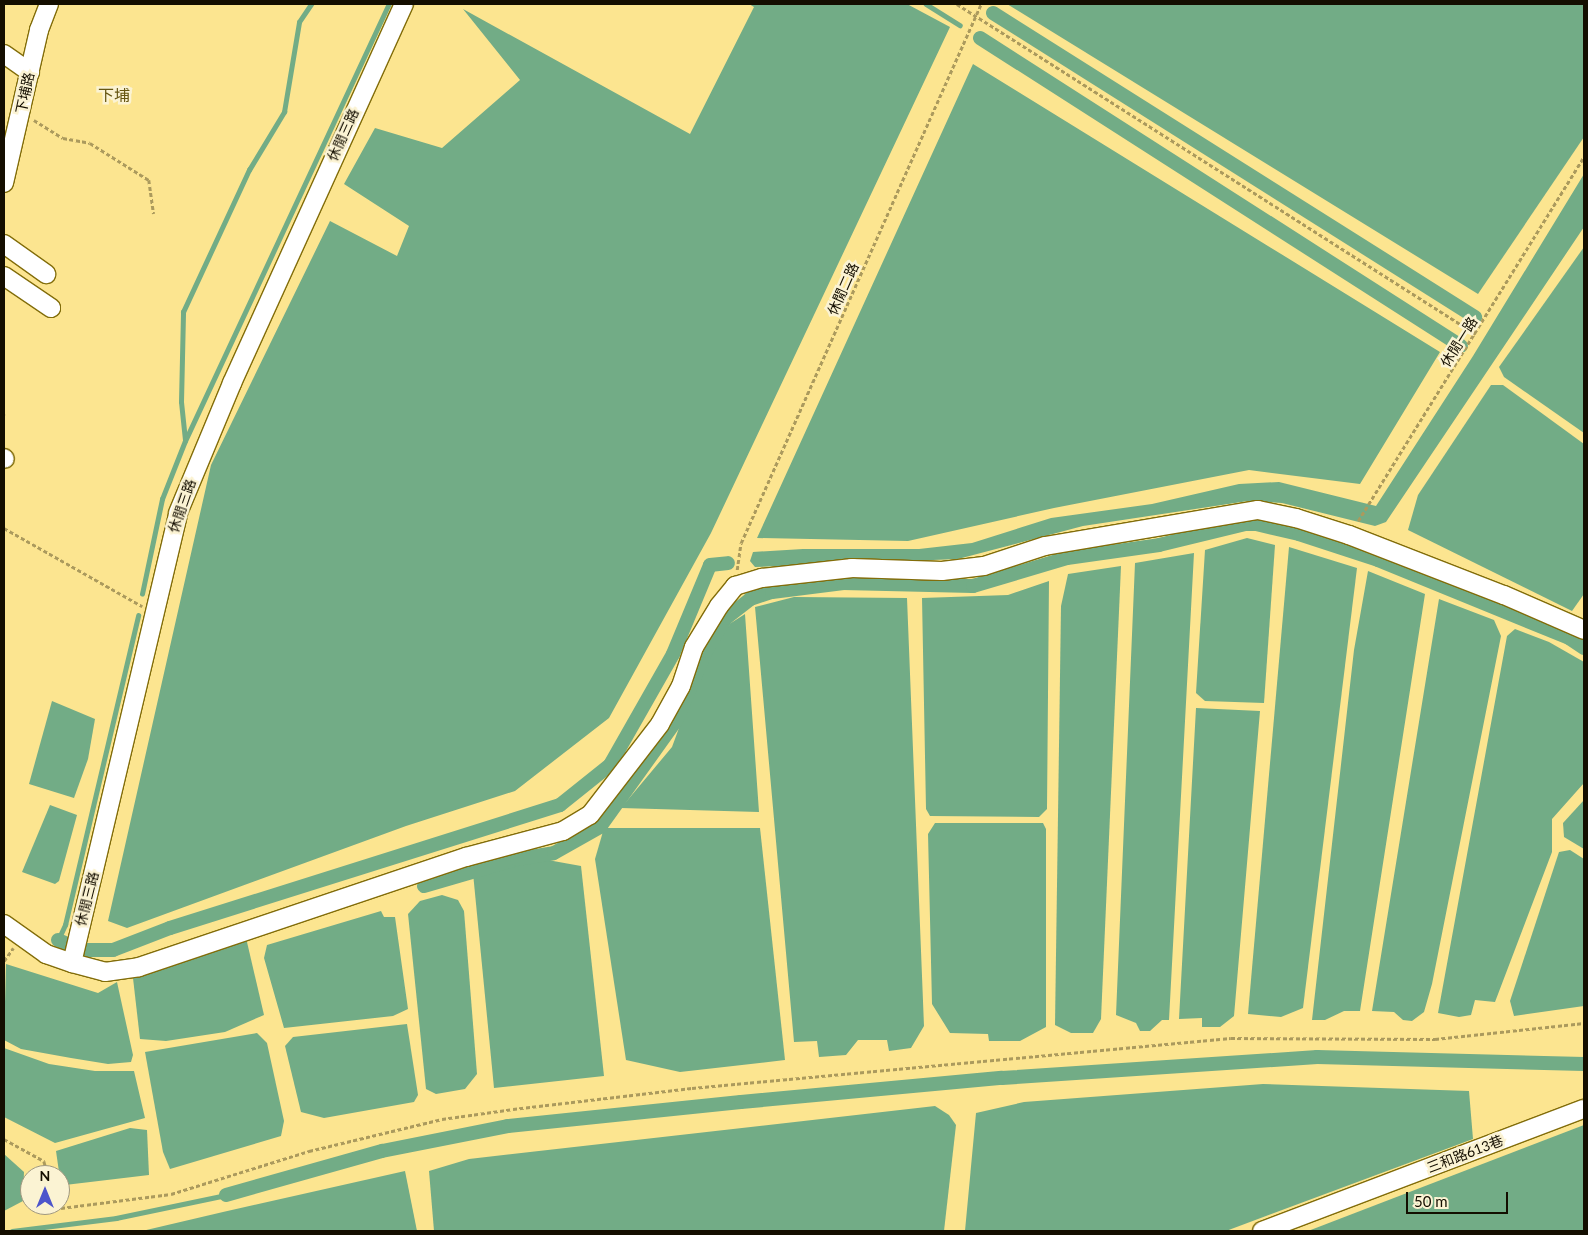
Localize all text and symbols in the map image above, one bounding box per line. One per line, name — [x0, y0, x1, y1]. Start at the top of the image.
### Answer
street label: 下埔路 — [12, 71, 38, 115]
district label: 下埔 — [98, 85, 130, 105]
street label: 休閒三路 — [324, 106, 362, 164]
street label: 休閒二路 — [824, 260, 862, 318]
street label: 休閒一路 — [1437, 314, 1481, 370]
street label: 休閒三路 — [165, 477, 199, 535]
street label: 休閒三路 — [72, 870, 102, 928]
street label: 三和路613巷 — [1424, 1132, 1506, 1176]
north arrow — [20, 1165, 70, 1215]
text: N — [40, 1167, 50, 1184]
scale bar — [1408, 1182, 1510, 1214]
text: 50 m — [1414, 1192, 1448, 1210]

